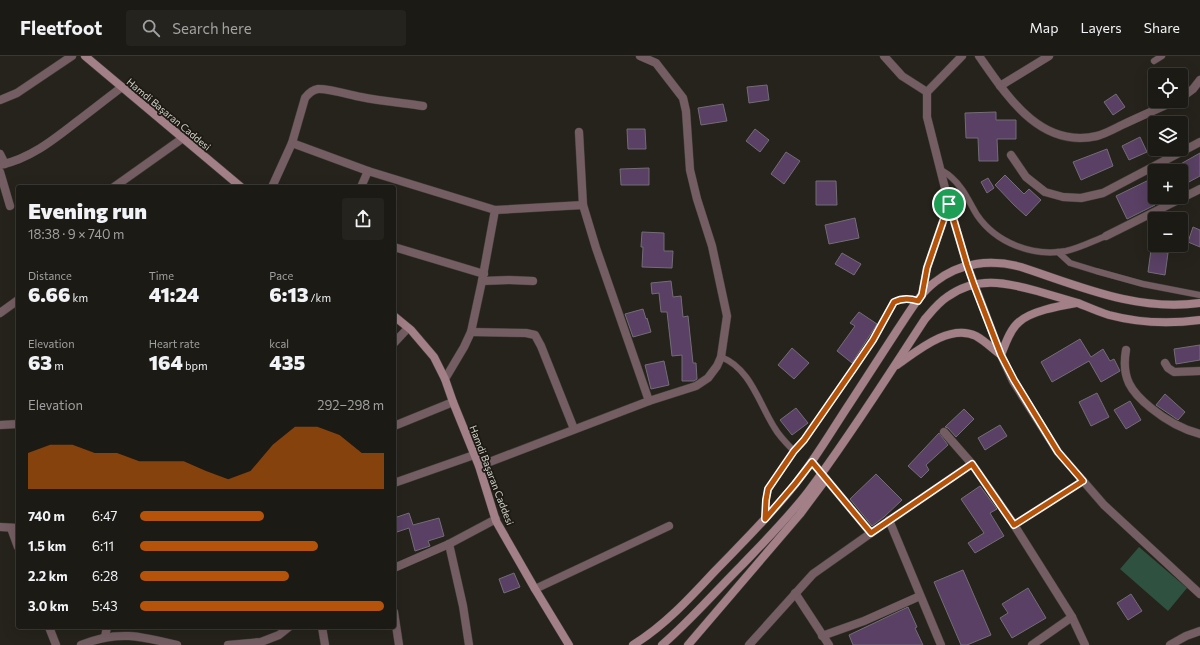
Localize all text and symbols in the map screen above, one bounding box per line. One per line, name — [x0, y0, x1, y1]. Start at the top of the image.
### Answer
search box — [126, 10, 406, 46]
text: Fleetfoot — [20, 16, 102, 39]
icon: search — [140, 17, 162, 39]
text: Search here — [172, 19, 252, 37]
text: Map — [1030, 19, 1058, 36]
text: Layers — [1080, 19, 1122, 36]
text: Share — [1144, 19, 1180, 36]
map controls — [1148, 68, 1188, 252]
button: locate — [1148, 68, 1188, 108]
street label: Hamdi Başaran Caddesi — [125, 75, 213, 153]
button: layers — [1148, 116, 1188, 156]
button: + — [1148, 164, 1188, 204]
pin — [932, 187, 966, 221]
icon: arrive — [938, 193, 960, 215]
text: Evening run — [28, 197, 147, 224]
button: share — [342, 198, 384, 240]
button: − — [1148, 212, 1188, 252]
text: 18:38 · 9 × 740 m — [28, 226, 124, 242]
text: Distance — [28, 269, 72, 282]
text: Time — [149, 269, 174, 282]
text: Pace — [269, 269, 293, 282]
text: 6.66 — [28, 282, 70, 306]
text: 41:24 — [149, 282, 199, 306]
text: 6:13 — [269, 282, 309, 306]
text: km — [70, 291, 88, 304]
text: /km — [309, 291, 331, 304]
text: Elevation — [28, 337, 74, 350]
text: Heart rate — [149, 337, 200, 350]
text: kcal — [269, 337, 289, 350]
text: 63 — [28, 350, 52, 374]
text: 164 — [149, 350, 183, 374]
text: 435 — [269, 350, 305, 374]
text: m — [52, 359, 64, 372]
text: bpm — [183, 359, 208, 372]
text: Elevation — [28, 397, 83, 413]
text: 292–298 m — [317, 397, 384, 413]
street label: Hamdi Başaran Caddesi — [467, 423, 517, 527]
text: 740 m — [28, 508, 65, 524]
text: 6:47 — [92, 508, 117, 524]
text: 1.5 km — [28, 538, 66, 554]
text: 6:11 — [92, 538, 114, 554]
text: 2.2 km — [28, 568, 68, 584]
text: 6:28 — [92, 568, 118, 584]
text: 3.0 km — [28, 598, 69, 614]
text: 5:43 — [92, 598, 118, 614]

